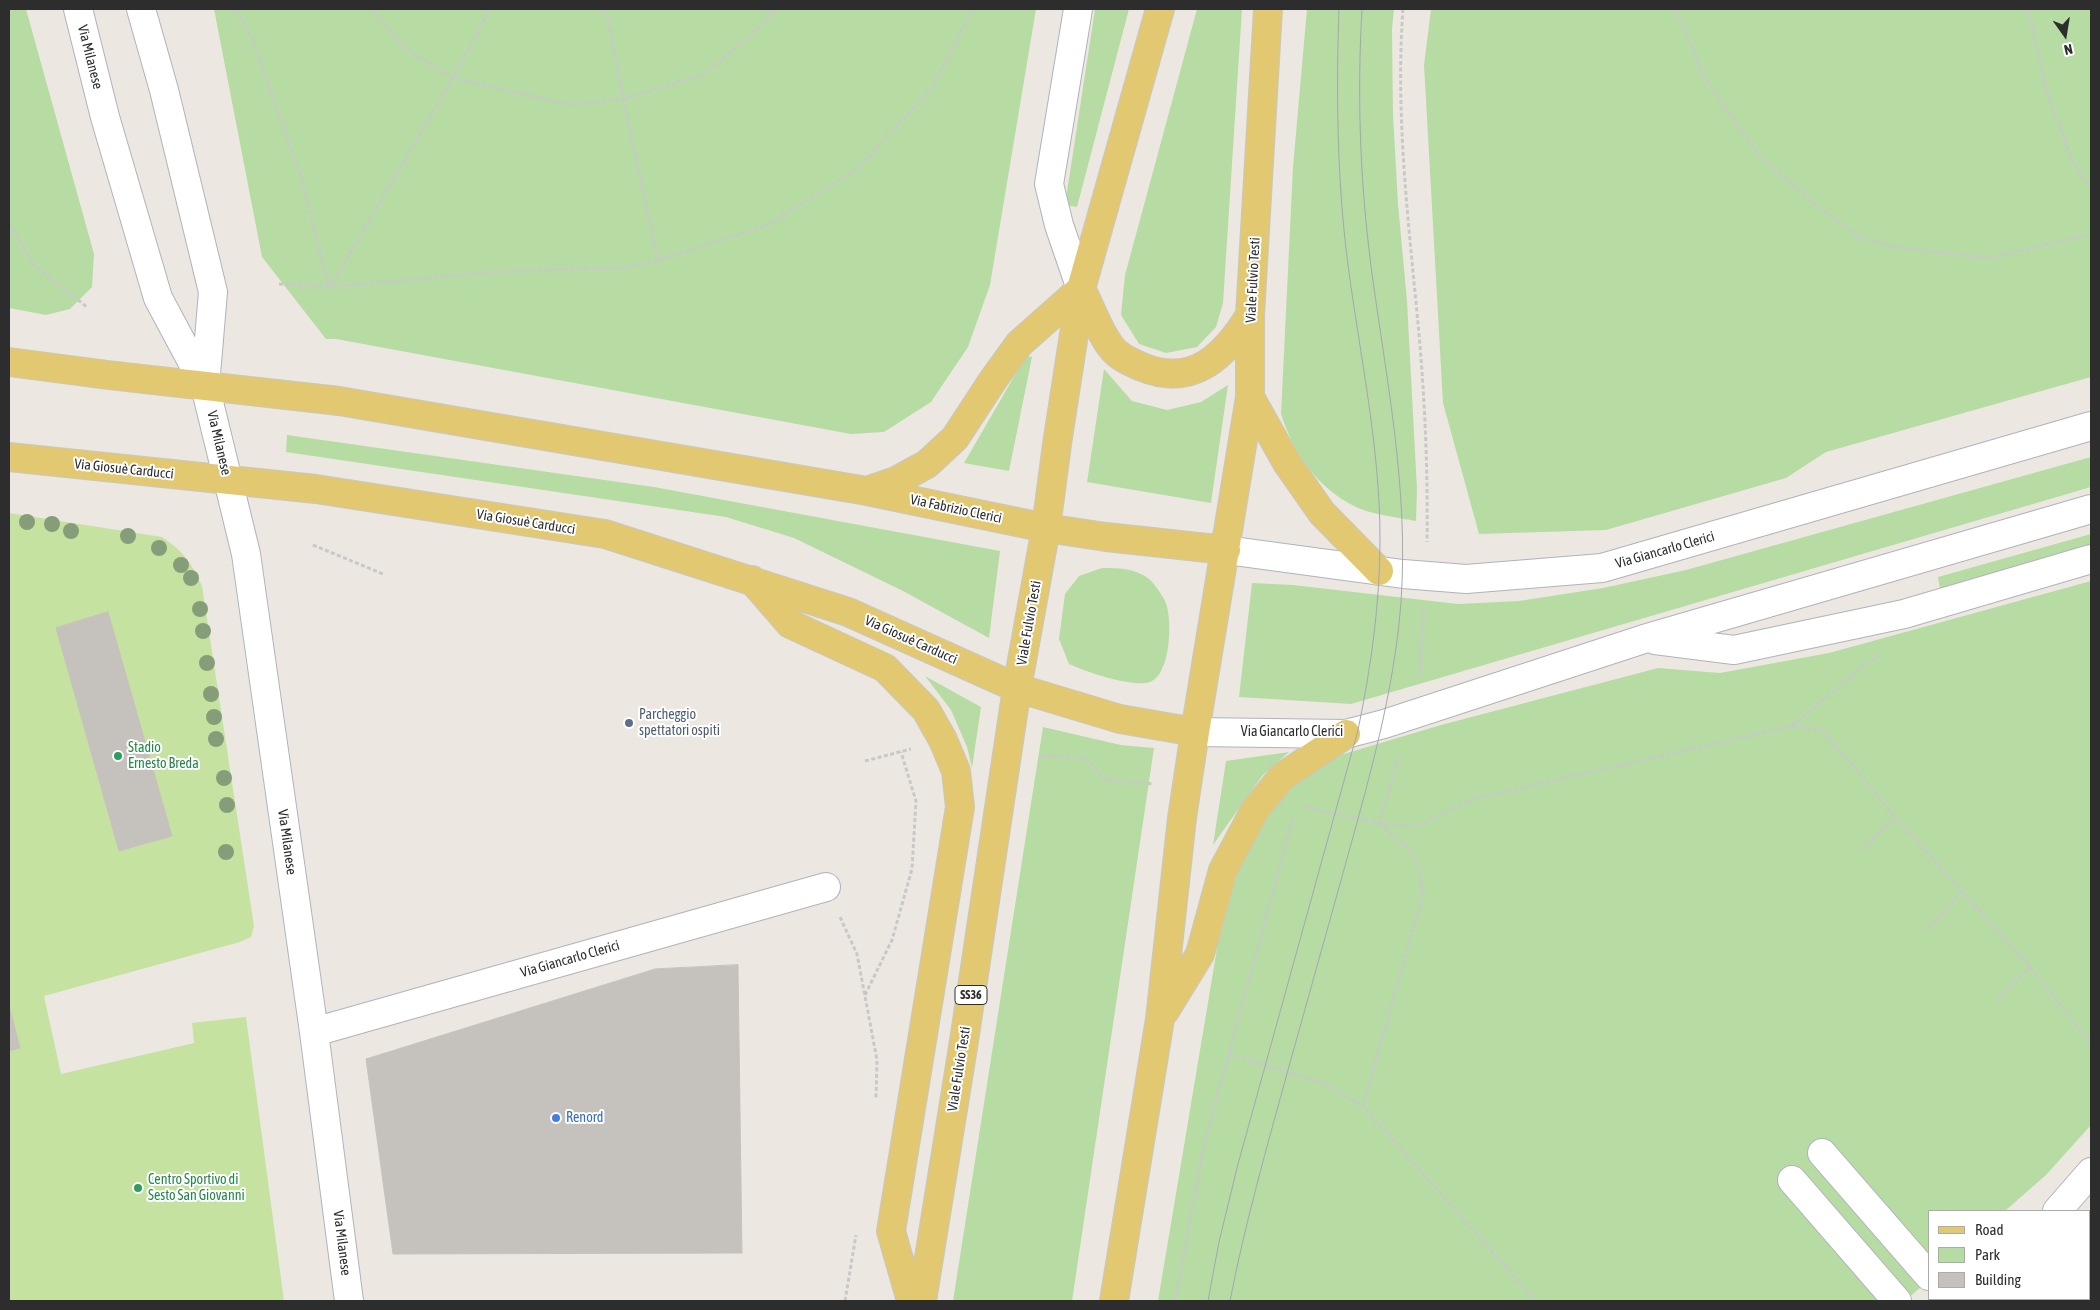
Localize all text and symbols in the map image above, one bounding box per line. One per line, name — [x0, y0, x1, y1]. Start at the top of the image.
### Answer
north arrow — [2040, 10, 2090, 60]
street label: Via Milanese — [74, 23, 106, 91]
text: N — [2063, 41, 2074, 58]
street label: Viale Fulvio Testi — [1242, 237, 1264, 323]
street label: Via Milanese — [203, 409, 235, 477]
street label: Via Giosuè Carducci — [74, 455, 174, 483]
street label: Via Fabrizio Clerici — [909, 491, 1003, 527]
street label: Via Giosuè Carducci — [475, 506, 577, 538]
street label: Via Giancarlo Clerici — [1614, 528, 1716, 572]
street label: Viale Fulvio Testi — [1013, 579, 1045, 667]
street label: Via Giosuè Carducci — [862, 612, 960, 668]
place label: Parcheggio spettatori ospiti — [639, 707, 720, 740]
marker: Parcheggio spettatori ospiti — [623, 717, 635, 729]
street label: Via Giancarlo Clerici — [1241, 724, 1343, 740]
place label: Stadio Ernesto Breda — [128, 740, 199, 772]
marker: Stadio Ernesto Breda — [112, 750, 124, 762]
street label: Via Milanese — [274, 808, 300, 876]
street label: Via Giancarlo Clerici — [519, 937, 621, 981]
road number: SS36 — [955, 986, 987, 1004]
street label: Viale Fulvio Testi — [944, 1025, 974, 1113]
place label: Renord — [566, 1110, 603, 1126]
marker: Renord — [550, 1112, 562, 1124]
place label: Centro Sportivo di Sesto San Giovanni — [148, 1172, 245, 1204]
marker: Centro Sportivo di Sesto San Giovanni — [132, 1182, 144, 1194]
street label: Via Milanese — [330, 1209, 354, 1277]
legend — [1928, 1210, 2090, 1300]
text: Road — [1975, 1221, 2004, 1238]
text: Park — [1975, 1246, 2000, 1263]
text: Building — [1975, 1271, 2021, 1288]

